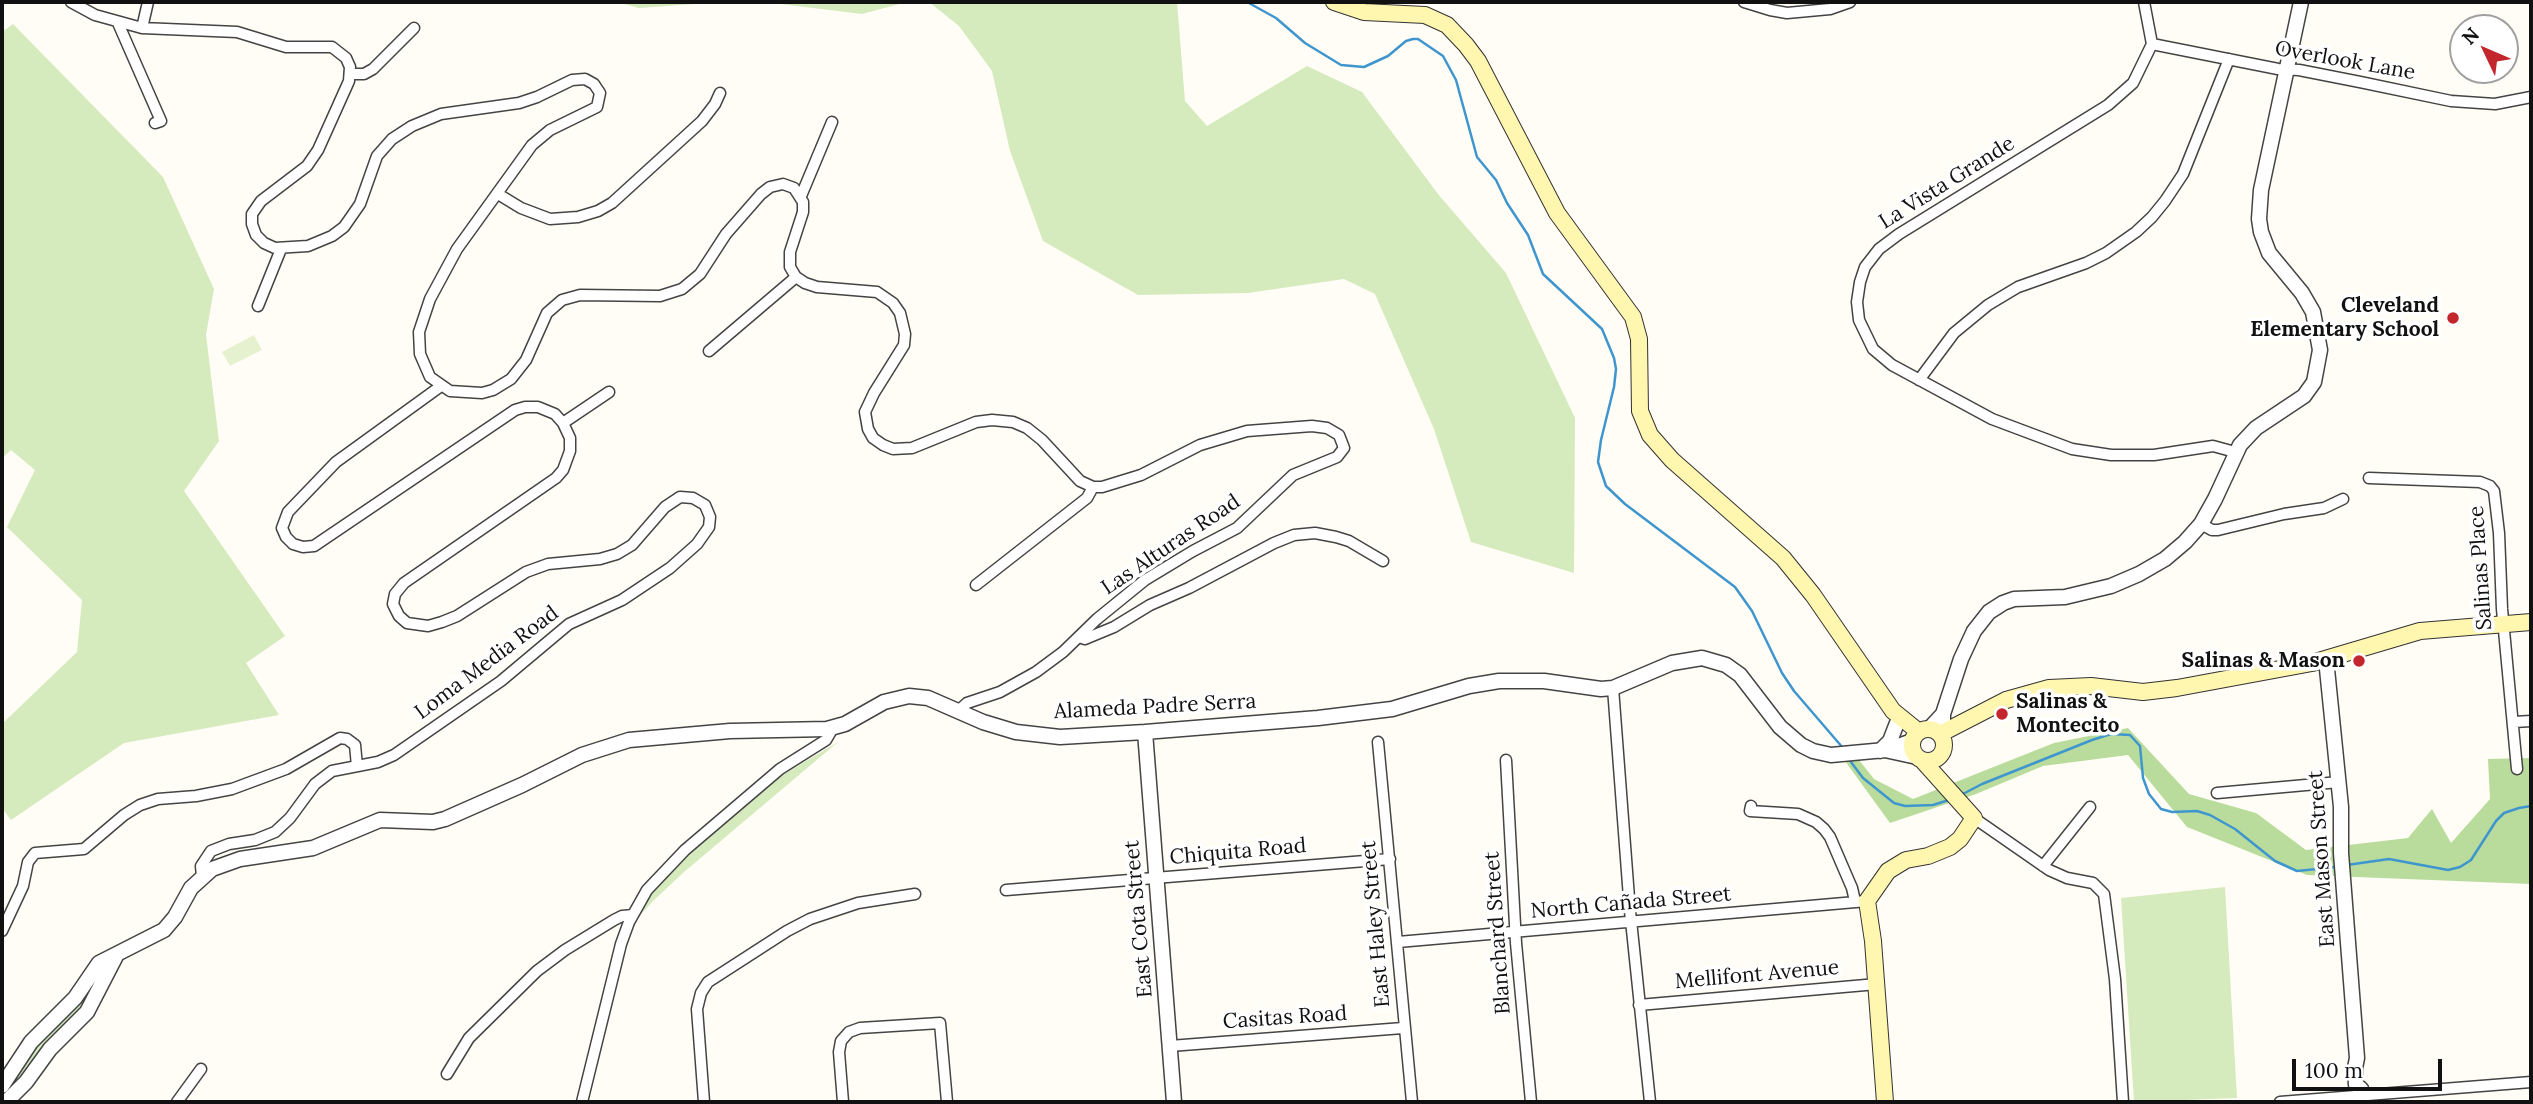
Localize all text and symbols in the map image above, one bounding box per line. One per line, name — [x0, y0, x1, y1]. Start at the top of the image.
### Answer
north arrow — [2449, 14, 2519, 84]
text: N — [2457, 22, 2484, 49]
street label: Overlook Lane — [2273, 36, 2417, 86]
street label: La Vista Grande — [1875, 131, 2019, 235]
place label: Cleveland Elementary School — [2250, 293, 2439, 343]
marker: Cleveland Elementary School — [2445, 310, 2461, 326]
street label: Las Alturas Road — [1097, 489, 1245, 601]
street label: Salinas Place — [2464, 505, 2498, 631]
street label: Loma Media Road — [410, 601, 564, 725]
place label: Salinas & Mason — [2182, 648, 2345, 674]
marker: Salinas & Mason — [2351, 653, 2367, 669]
street label: Alameda Padre Serra — [1053, 689, 1257, 725]
place label: Salinas & Montecito — [2016, 689, 2119, 739]
marker: Salinas & Montecito — [1994, 706, 2010, 722]
street label: East Mason Street — [2303, 770, 2341, 948]
street label: Chiquita Road — [1169, 833, 1307, 871]
street label: East Cota Street — [1120, 839, 1158, 999]
street label: East Haley Street — [1356, 839, 1396, 1009]
street label: Blanchard Street — [1480, 851, 1516, 1015]
street label: North Cañada Street — [1530, 882, 1732, 924]
street label: Mellifont Avenue — [1674, 955, 1840, 995]
street label: Casitas Road — [1222, 1001, 1348, 1035]
scale bar — [2295, 1044, 2446, 1088]
text: 100 m — [2305, 1057, 2363, 1084]

